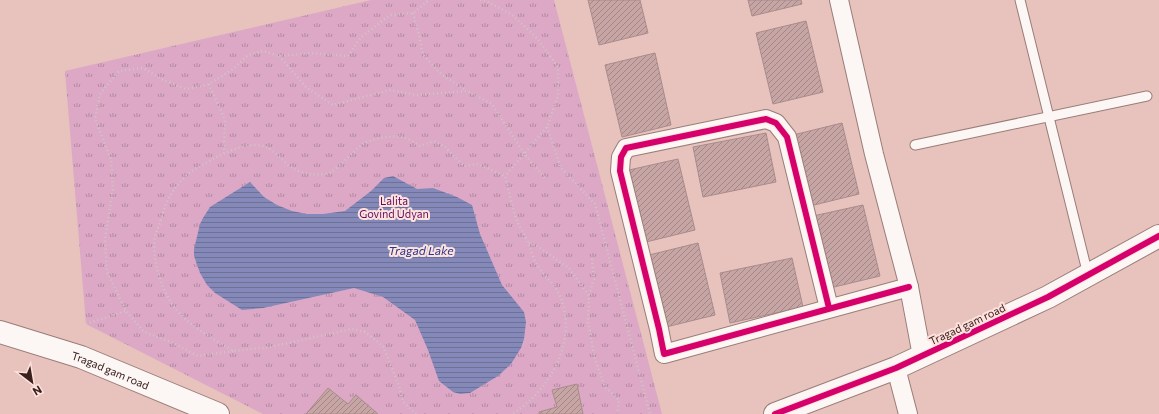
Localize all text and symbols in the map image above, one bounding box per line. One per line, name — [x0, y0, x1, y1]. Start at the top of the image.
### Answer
park label: Lalita Govind Udyan — [359, 194, 429, 220]
water label: Tragad Lake — [388, 243, 454, 257]
street label: Tragad gam road — [927, 301, 1007, 347]
street label: Tragad gam road — [70, 348, 151, 391]
north arrow — [12, 362, 52, 402]
text: N — [31, 383, 44, 399]

